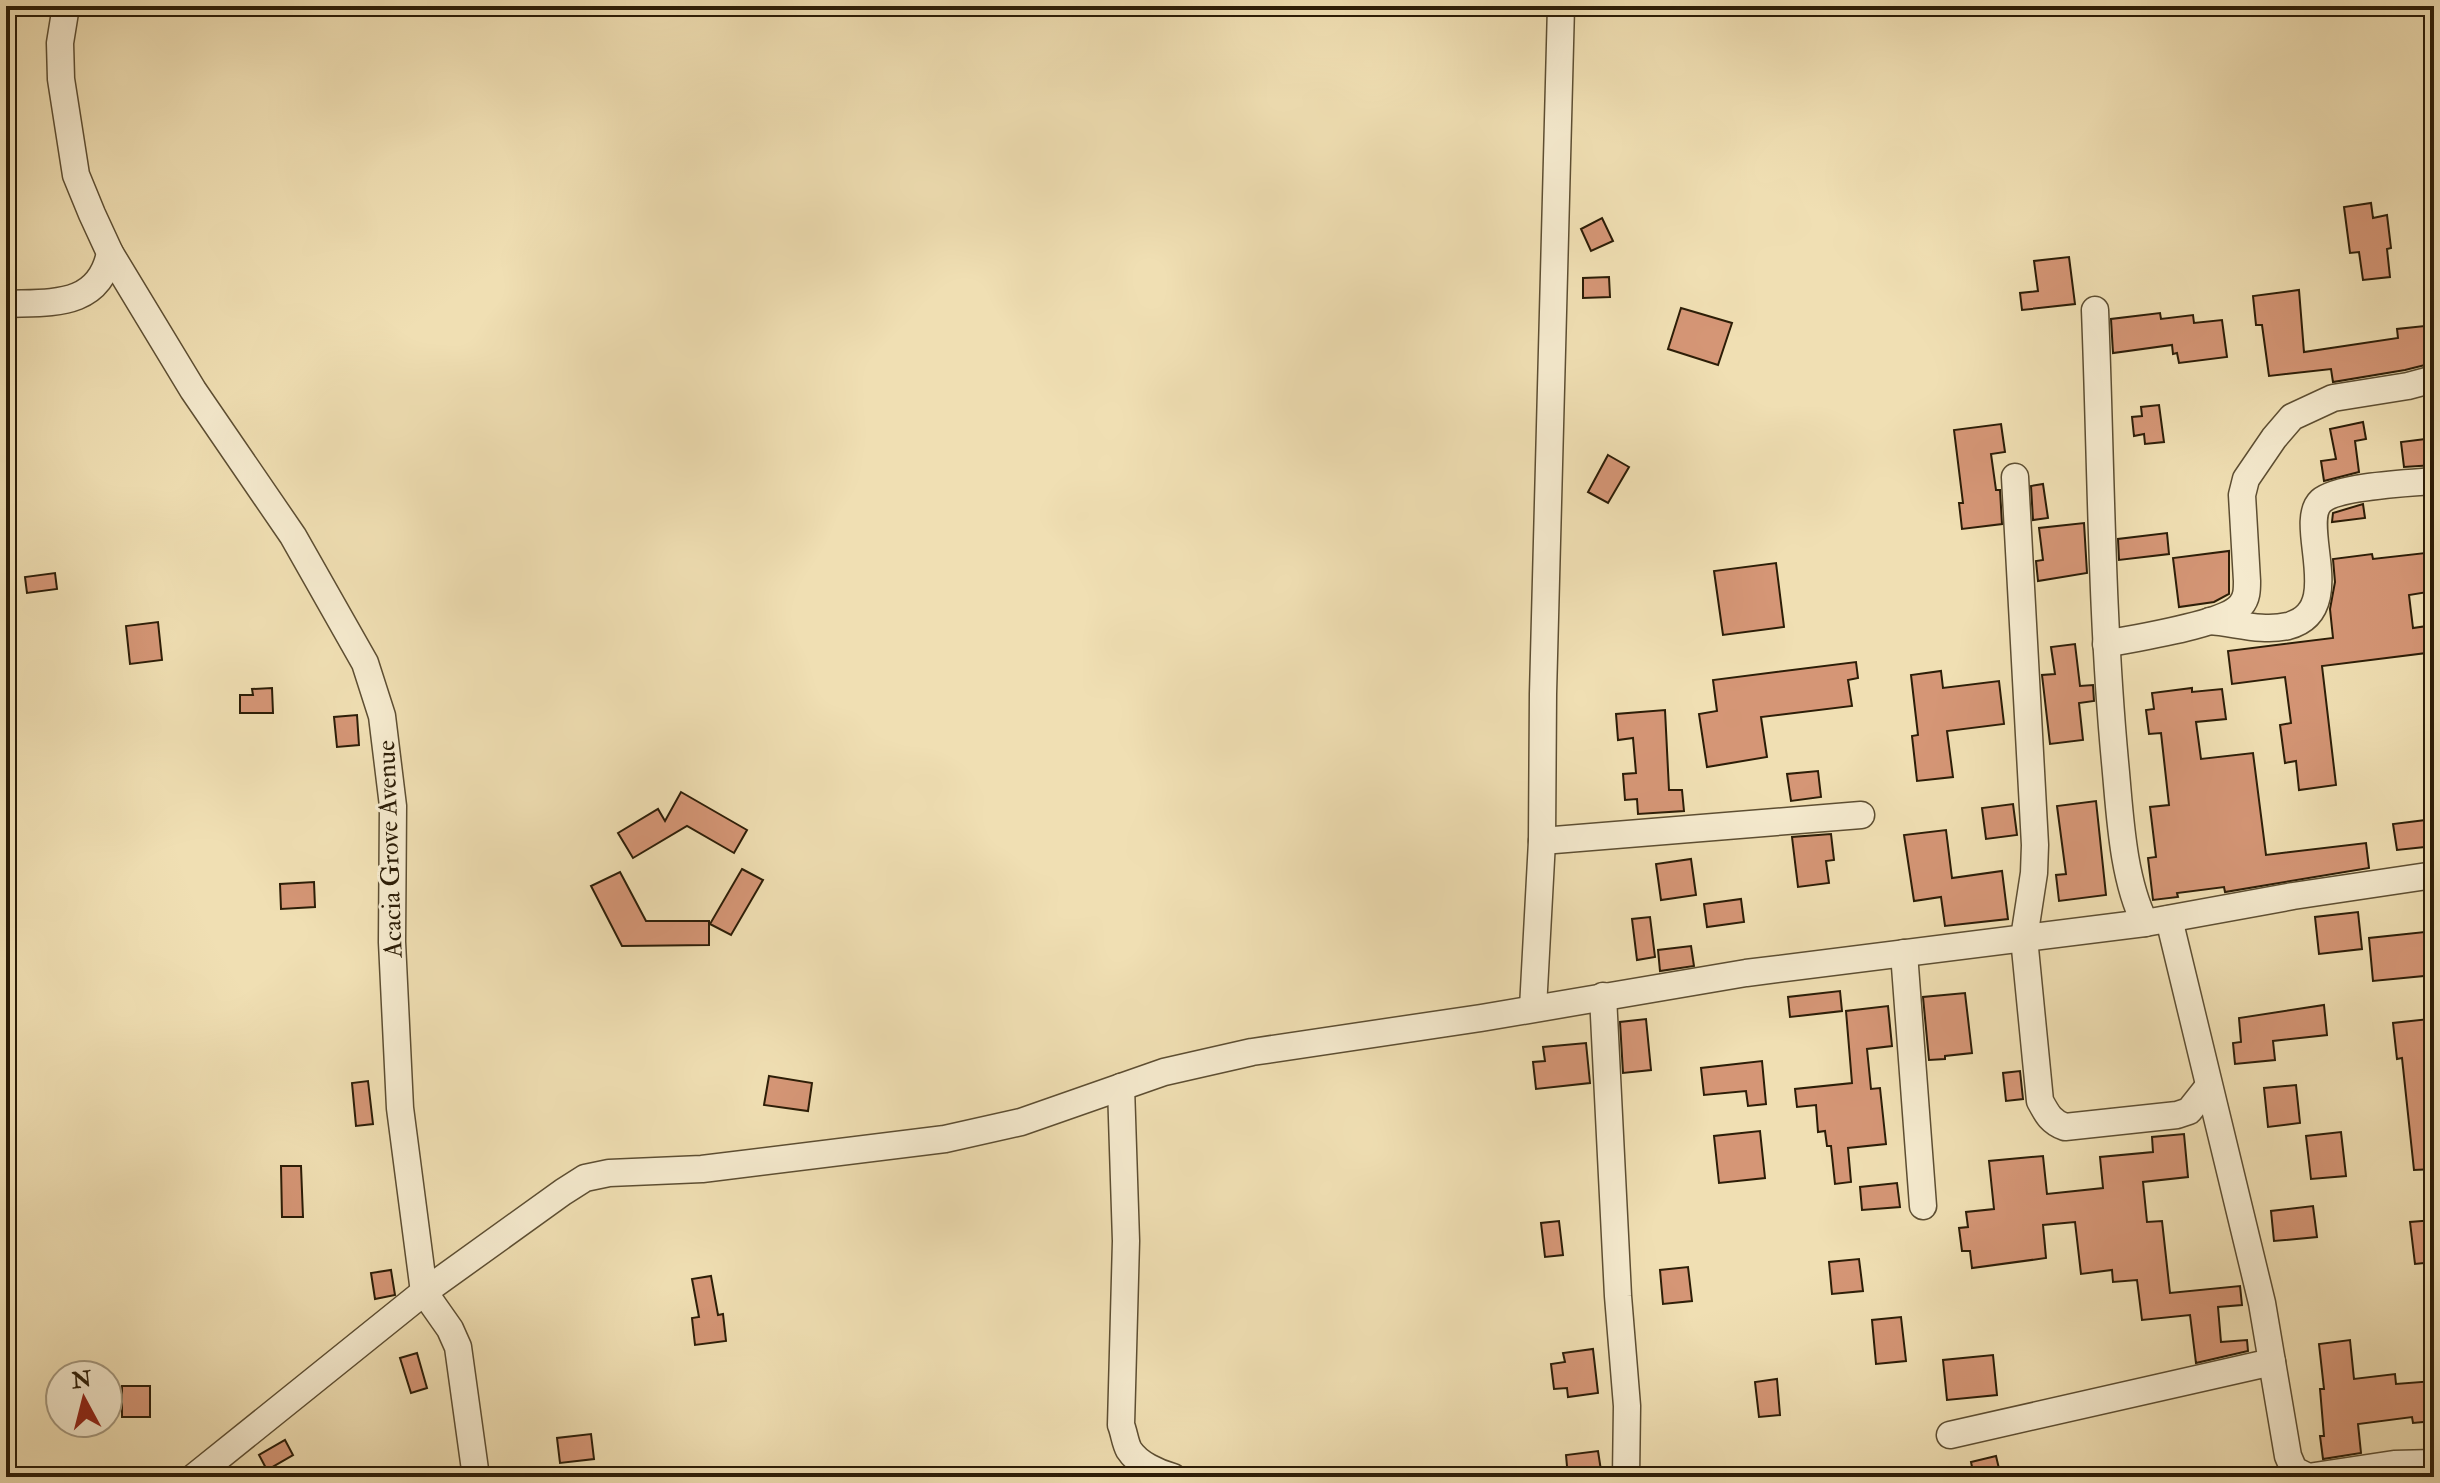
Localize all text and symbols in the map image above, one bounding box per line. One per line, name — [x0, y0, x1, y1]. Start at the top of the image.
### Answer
street label: Acacia Grove Avenue — [370, 740, 410, 959]
north arrow — [44, 1359, 124, 1439]
text: N — [69, 1365, 93, 1395]

